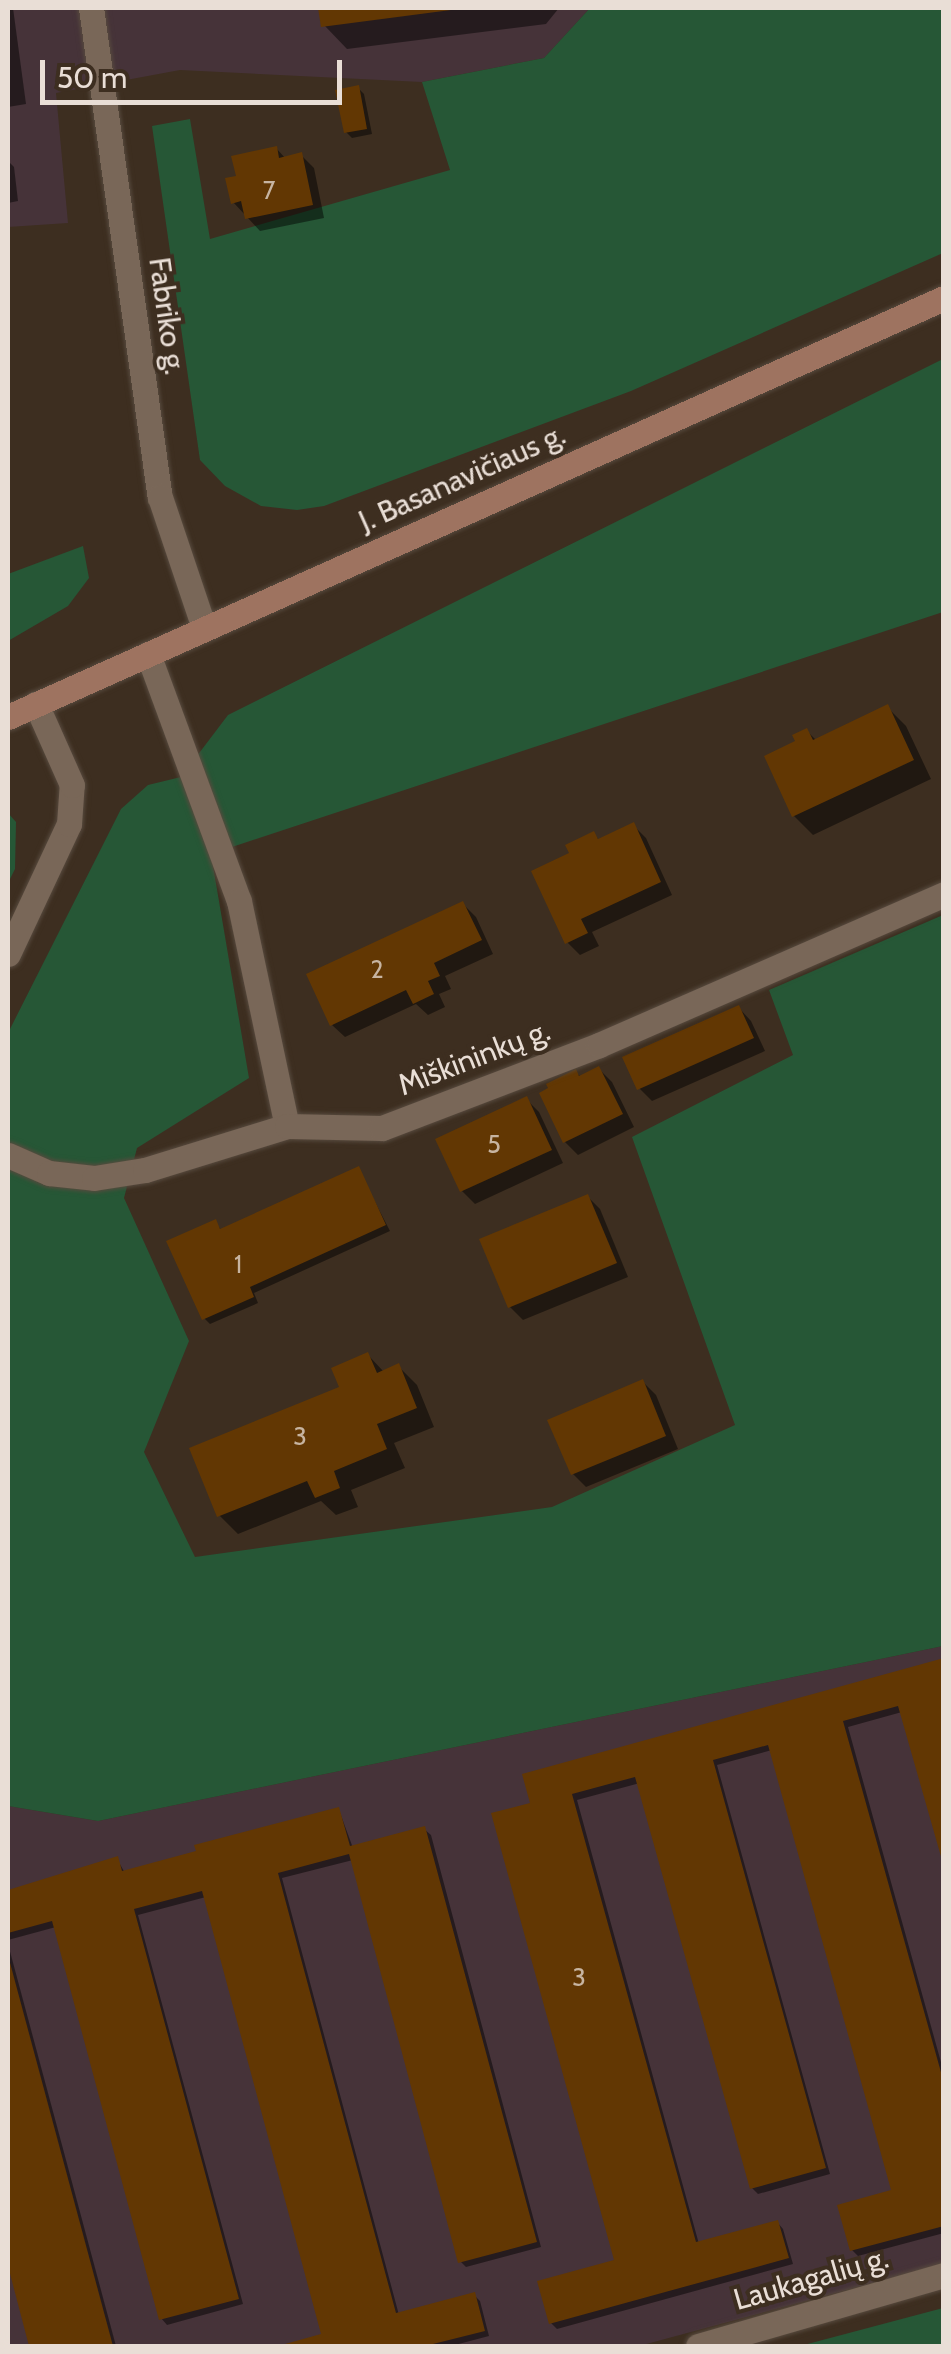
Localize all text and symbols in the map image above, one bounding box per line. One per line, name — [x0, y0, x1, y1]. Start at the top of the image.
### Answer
scale bar — [45, 40, 348, 102]
text: 50 m — [57, 59, 127, 96]
house number: 7 — [263, 175, 275, 205]
street label: Fabriko g. — [141, 255, 193, 377]
street label: J. Basanavičiaus g. — [353, 416, 571, 540]
house number: 2 — [370, 954, 384, 984]
street label: Miškininkų g. — [393, 1013, 555, 1103]
house number: 5 — [487, 1129, 501, 1159]
house number: 1 — [234, 1249, 242, 1279]
house number: 3 — [293, 1421, 307, 1451]
house number: 3 — [572, 1962, 586, 1992]
street label: Laukagalių g. — [729, 2240, 893, 2318]

